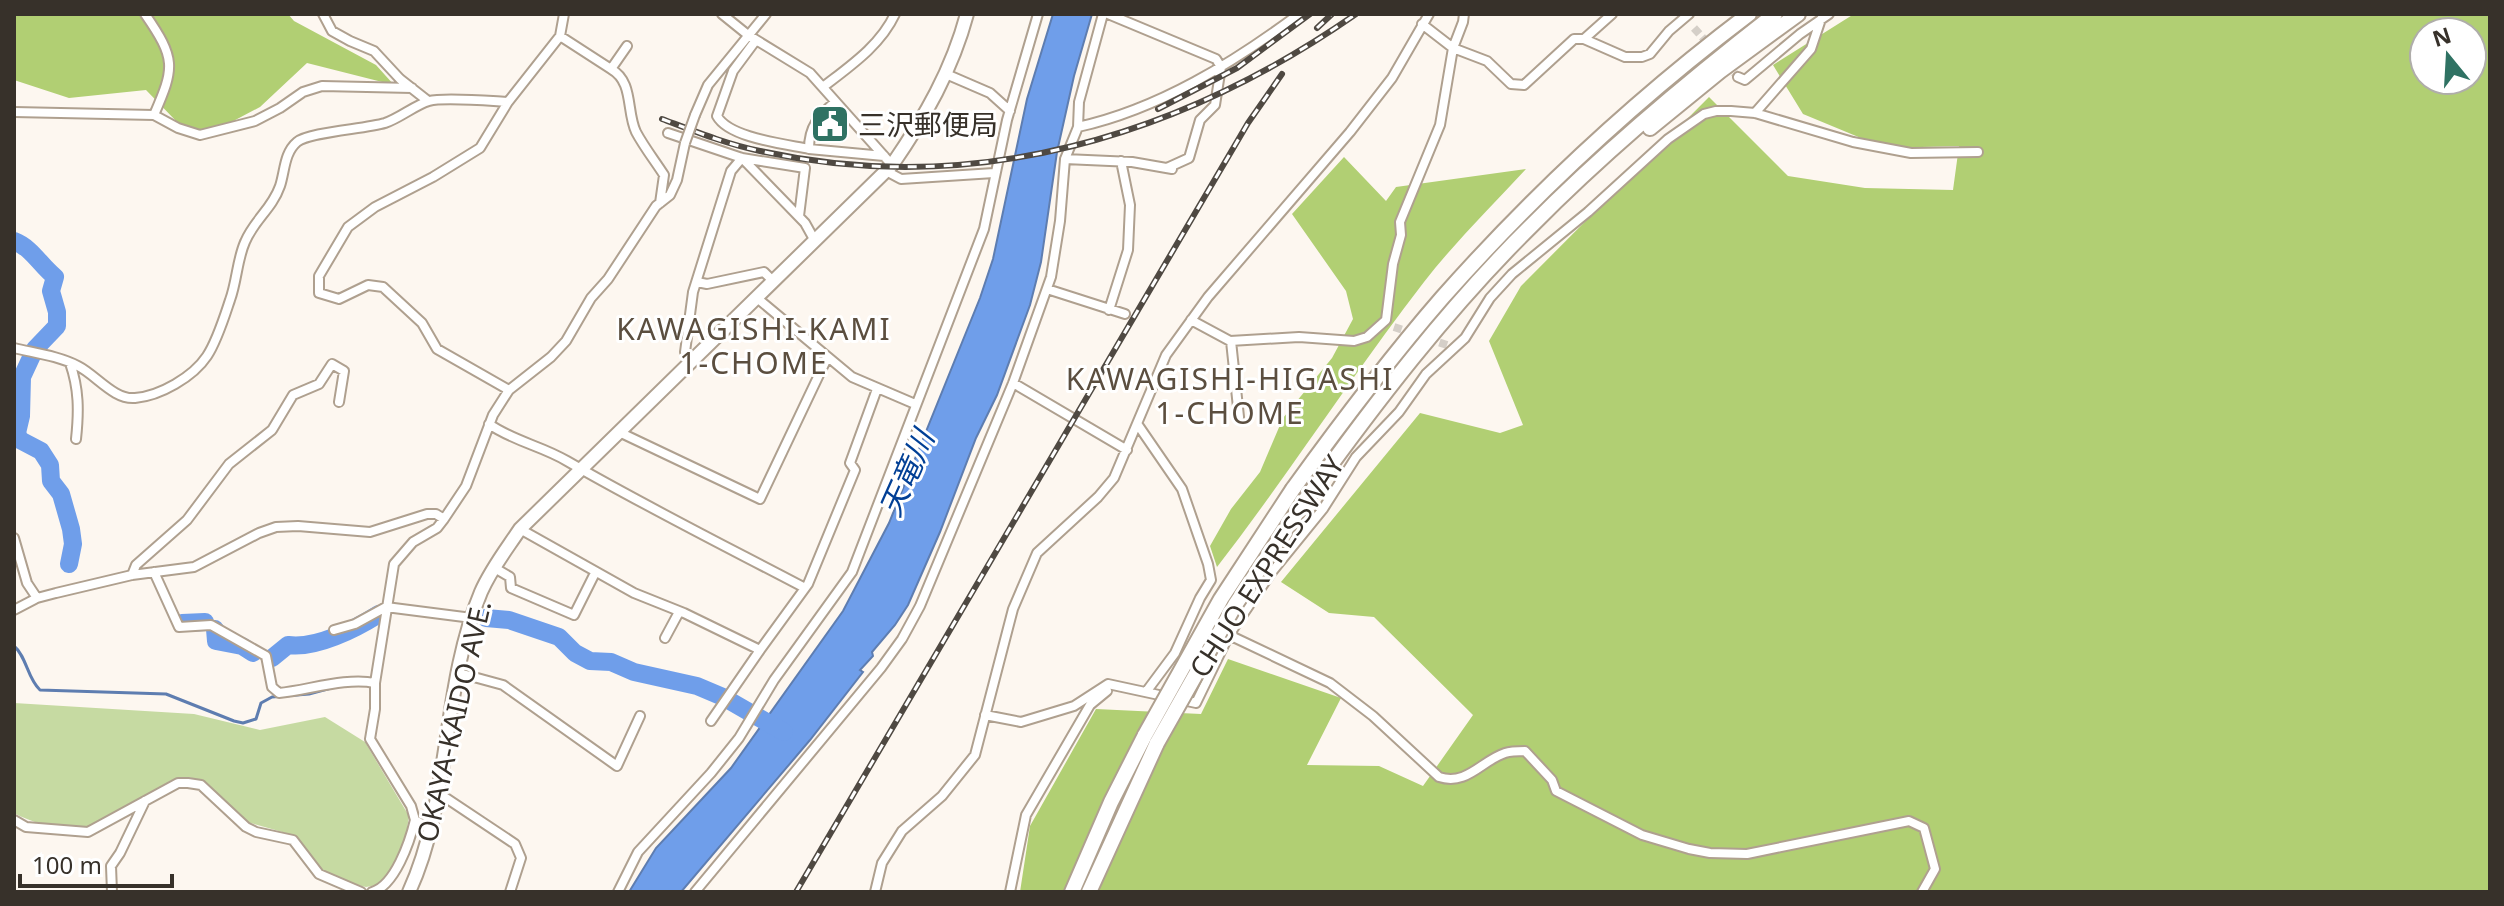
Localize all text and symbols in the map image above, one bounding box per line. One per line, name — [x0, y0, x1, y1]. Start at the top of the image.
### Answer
north arrow — [2408, 16, 2488, 96]
text: N — [2428, 19, 2455, 53]
public building icon: 三沢郵便局 — [809, 103, 851, 145]
place label: 三沢郵便局 — [858, 105, 998, 143]
district label: KAWAGISHI-KAMI 1-CHOME — [616, 308, 892, 383]
district label: KAWAGISHI-HIGASHI 1-CHOME — [1066, 358, 1394, 433]
water label: 天竜川 — [869, 421, 944, 522]
street label: CHUO EXPRESSWAY — [1180, 447, 1352, 684]
street label: OKAYA-KAIDO AVE. — [407, 596, 499, 846]
scale bar — [20, 838, 172, 888]
text: 100 m — [32, 848, 102, 881]

